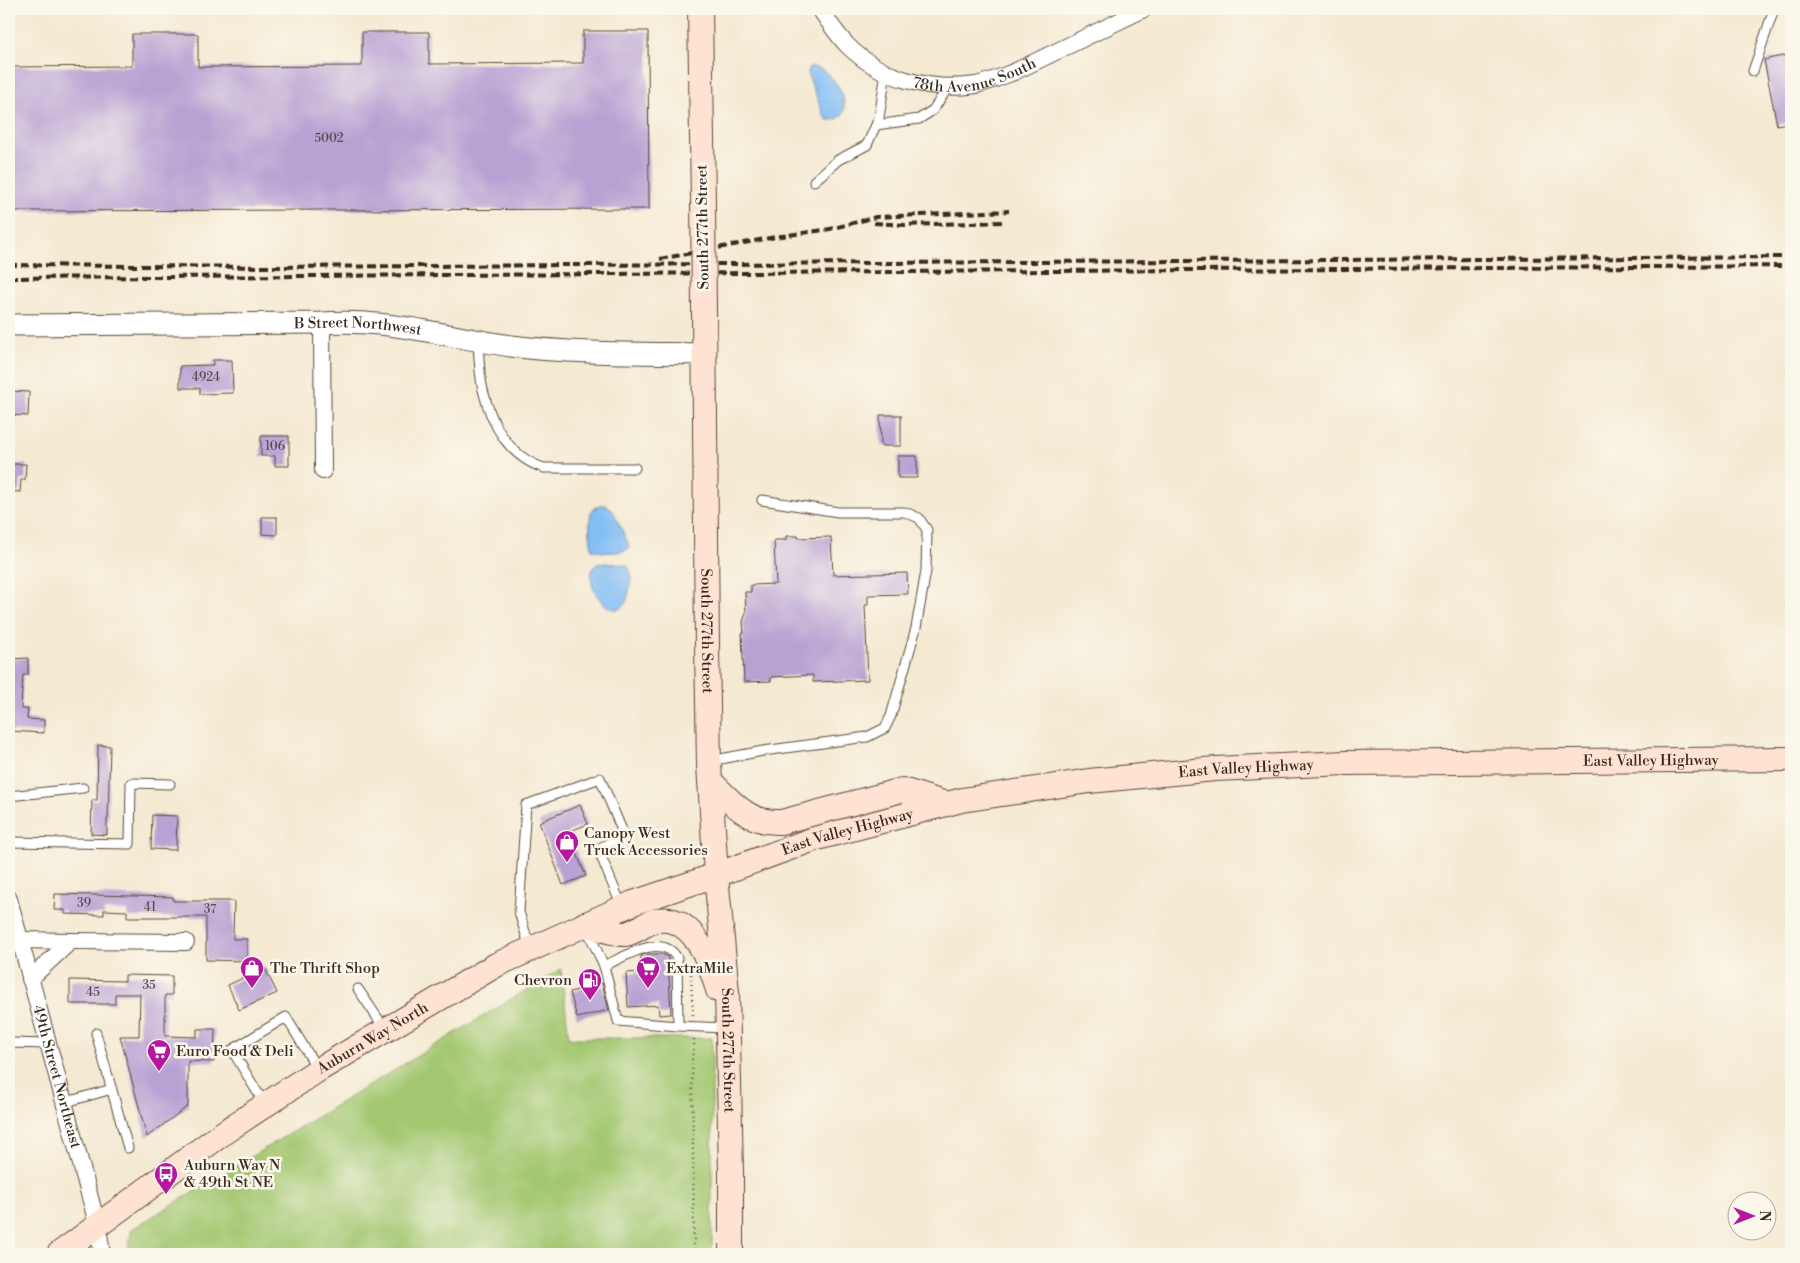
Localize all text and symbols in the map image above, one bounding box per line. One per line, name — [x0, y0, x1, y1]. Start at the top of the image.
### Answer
street label: 78th Avenue South — [911, 53, 1039, 96]
house number: 5002 — [314, 131, 344, 146]
street label: South 277th Street — [692, 164, 714, 290]
street label: B Street Northwest — [293, 313, 424, 340]
house number: 4924 — [192, 370, 220, 385]
house number: 106 — [265, 439, 285, 454]
street label: South 277th Street — [697, 568, 717, 694]
street label: East Valley Highway — [1583, 750, 1720, 770]
street label: East Valley Highway — [1178, 755, 1315, 782]
street label: East Valley Highway — [779, 804, 916, 860]
place label: Canopy West Truck Accessories — [584, 824, 708, 860]
shop icon: Canopy West Truck Accessories — [554, 829, 580, 863]
house number: 39 — [77, 896, 91, 911]
house number: 41 — [144, 900, 157, 915]
house number: 37 — [204, 902, 216, 917]
shop icon: The Thrift Shop — [239, 955, 265, 989]
supermarket icon: ExtraMile — [635, 955, 661, 989]
place label: The Thrift Shop — [270, 959, 380, 978]
place label: ExtraMile — [666, 959, 734, 978]
fuel station icon: Chevron — [577, 967, 603, 1001]
place label: Chevron — [514, 971, 572, 990]
house number: 35 — [142, 978, 156, 993]
house number: 45 — [86, 985, 100, 1000]
street label: South 277th Street — [717, 987, 739, 1114]
street label: Auburn Way North — [313, 998, 432, 1079]
street label: 49th Street Northeast — [29, 1003, 86, 1151]
supermarket icon: Euro Food & Deli — [146, 1038, 172, 1072]
place label: Euro Food & Deli — [176, 1042, 294, 1061]
place label: Auburn Way N & 49th St NE — [183, 1156, 280, 1192]
bus stop icon: Auburn Way N & 49th St NE — [153, 1161, 179, 1195]
north arrow — [1728, 1190, 1778, 1240]
text: N — [1755, 1210, 1773, 1222]

